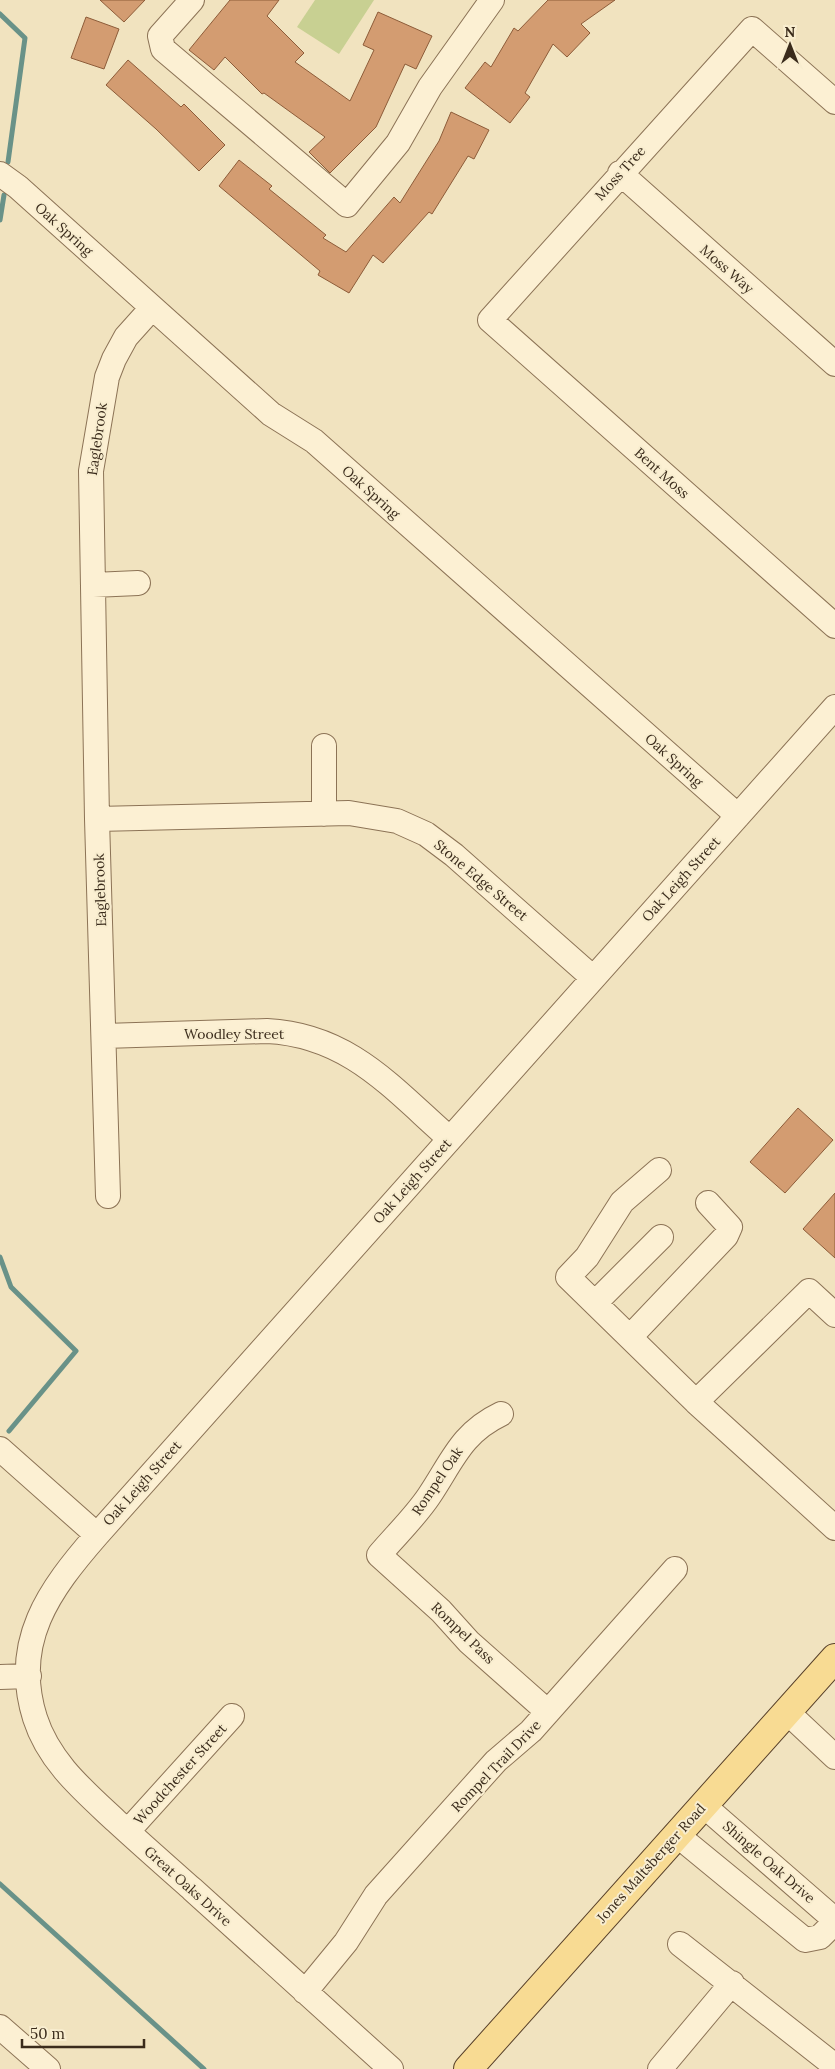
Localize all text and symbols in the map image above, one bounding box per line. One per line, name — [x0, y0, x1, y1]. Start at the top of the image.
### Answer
north arrow — [765, 20, 815, 70]
text: N — [785, 23, 796, 41]
street label: Moss Tree — [591, 142, 650, 204]
street label: Oak Spring — [31, 198, 97, 260]
street label: Moss Way — [696, 241, 758, 298]
street label: Eaglebrook — [83, 401, 111, 477]
street label: Bent Moss — [631, 444, 693, 502]
street label: Oak Spring — [338, 461, 404, 523]
street label: Oak Spring — [641, 729, 707, 791]
street label: Oak Leigh Street — [638, 832, 725, 926]
street label: Stone Edge Street — [430, 836, 532, 925]
street label: Eaglebrook — [90, 853, 110, 927]
street label: Woodley Street — [184, 1025, 285, 1043]
street label: Oak Leigh Street — [369, 1134, 456, 1228]
street label: Oak Leigh Street — [99, 1436, 186, 1530]
street label: Rompel Oak — [408, 1443, 467, 1519]
street label: Rompel Pass — [427, 1598, 499, 1668]
street label: Rompel Trail Drive — [447, 1716, 545, 1816]
street label: Woodchester Street — [130, 1719, 231, 1829]
street label: Jones Maltsberger Road — [592, 1800, 709, 1927]
street label: Shingle Oak Drive — [719, 1817, 819, 1907]
street label: Great Oaks Drive — [141, 1842, 236, 1930]
scale bar — [22, 2016, 145, 2048]
text: 50 m — [30, 2024, 65, 2043]

